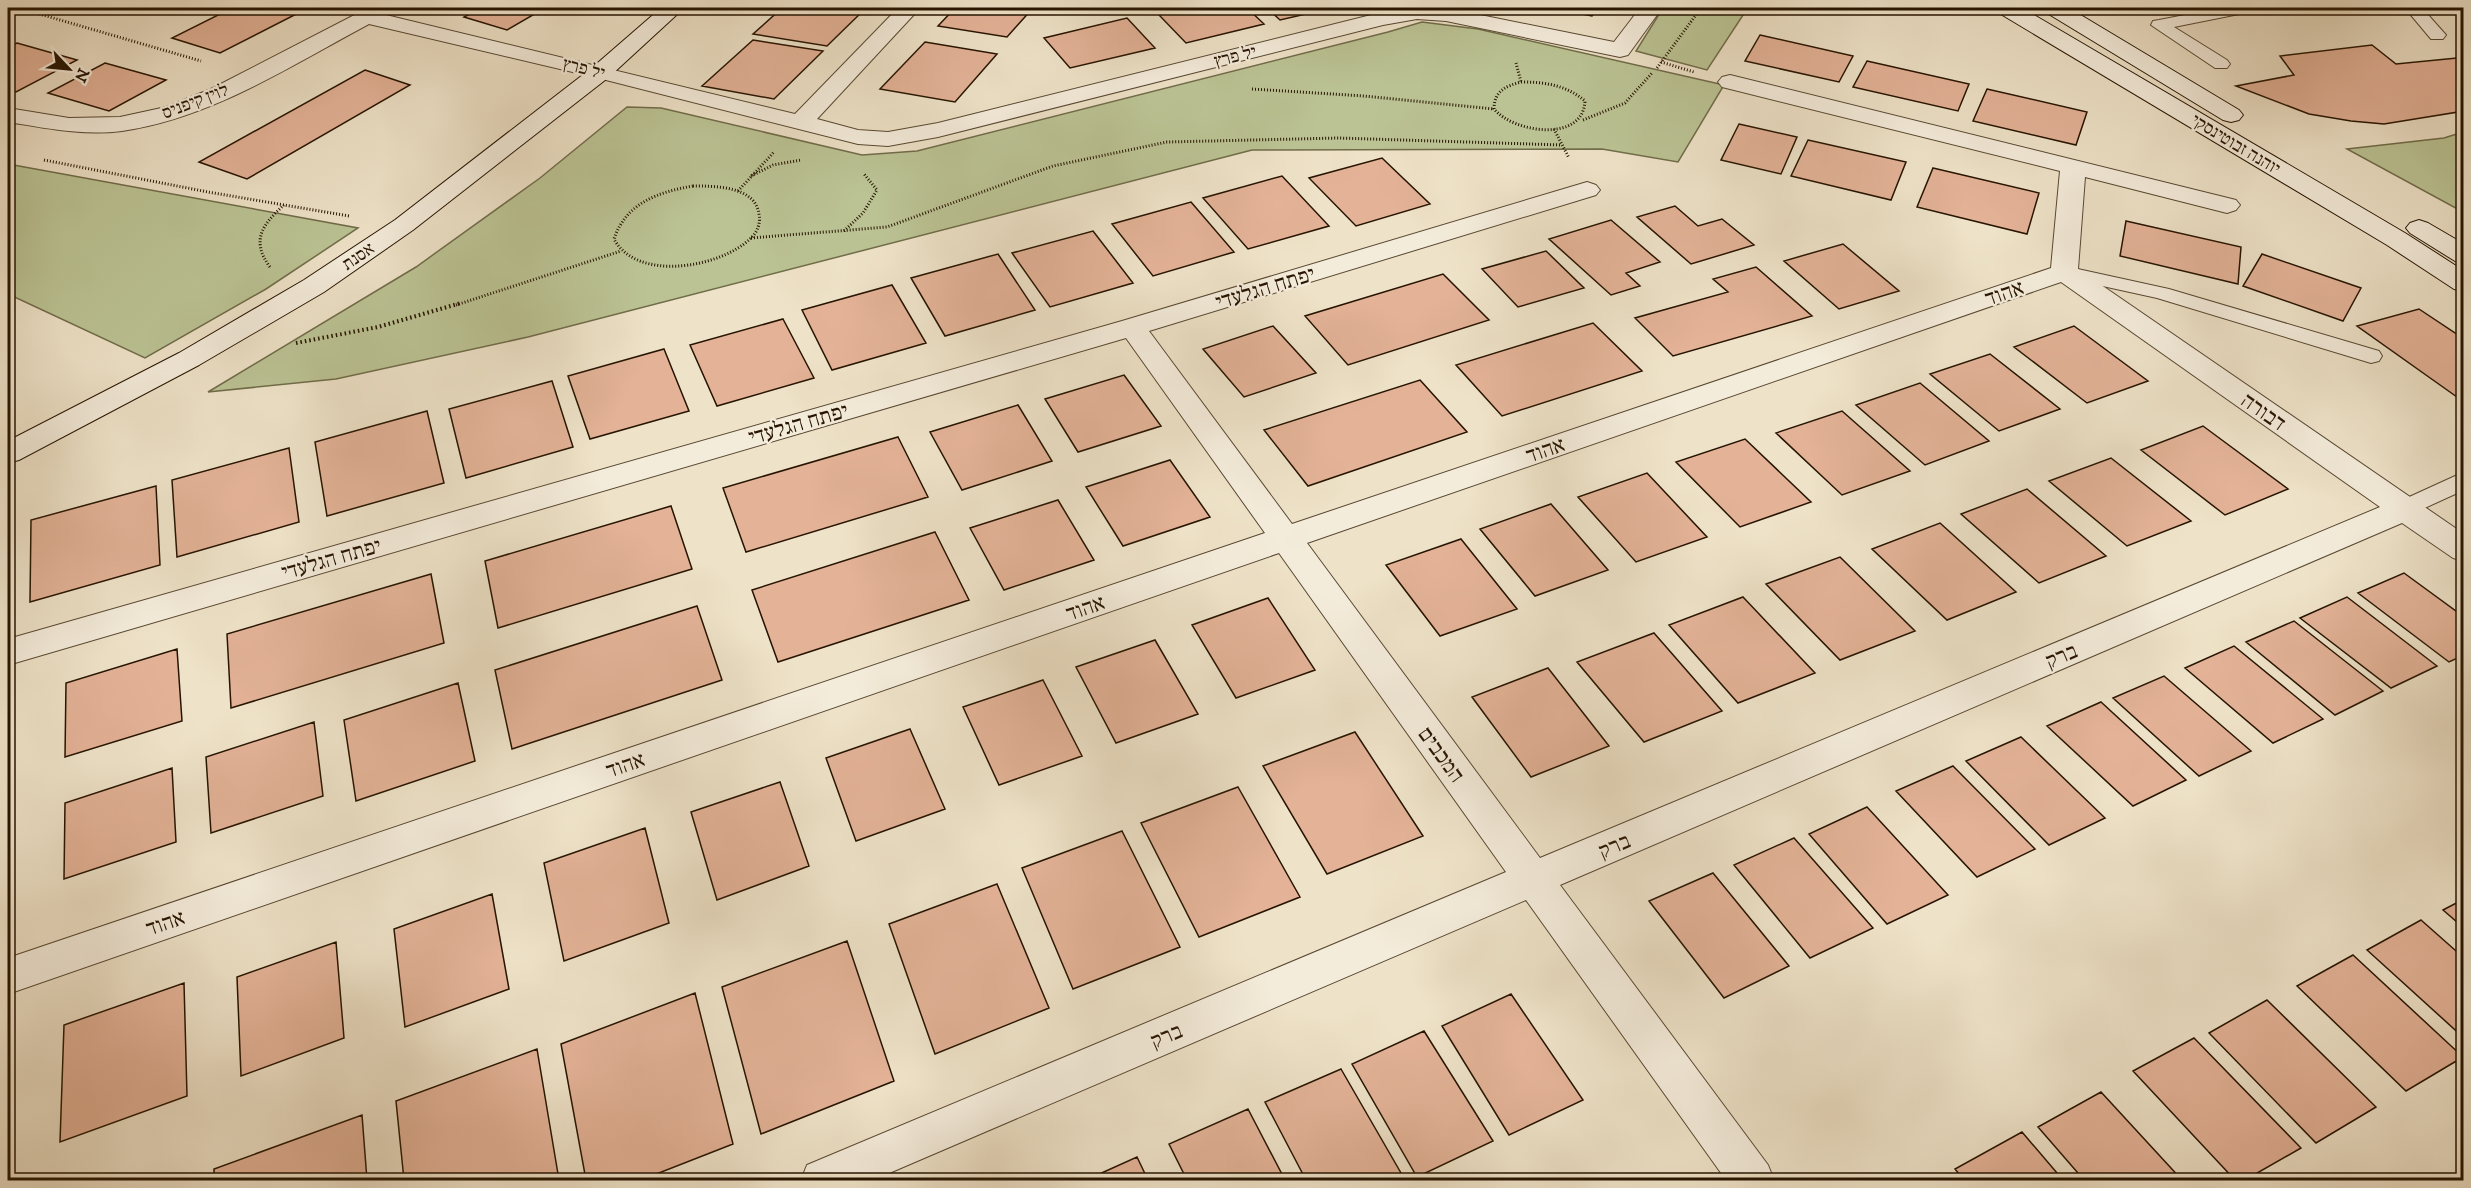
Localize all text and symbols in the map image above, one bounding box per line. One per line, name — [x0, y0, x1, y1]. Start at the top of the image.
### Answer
north arrow — [39, 39, 99, 99]
street label: יל פרץ — [1212, 41, 1259, 73]
street label: יל פרץ — [560, 53, 607, 85]
text: N — [70, 65, 93, 85]
street label: לוין קיפניס — [159, 79, 232, 125]
street label: יוהנה זבוטינסקי — [2187, 110, 2284, 180]
street label: אסנת — [338, 238, 379, 276]
street label: יפתח הגלעדי — [1212, 261, 1318, 316]
street label: אהוד — [1982, 274, 2027, 313]
street label: דבורה — [2235, 387, 2291, 437]
street label: יפתח הגלעדי — [745, 397, 851, 452]
street label: אהוד — [1523, 431, 1568, 470]
street label: יפתח הגלעדי — [278, 532, 384, 587]
street label: אהוד — [1063, 589, 1108, 628]
street label: ברק — [2042, 638, 2082, 675]
street label: המכבים — [1412, 722, 1470, 788]
street label: אהוד — [603, 746, 648, 785]
street label: ברק — [1595, 828, 1635, 865]
street label: אהוד — [143, 904, 188, 943]
street label: ברק — [1147, 1018, 1187, 1055]

